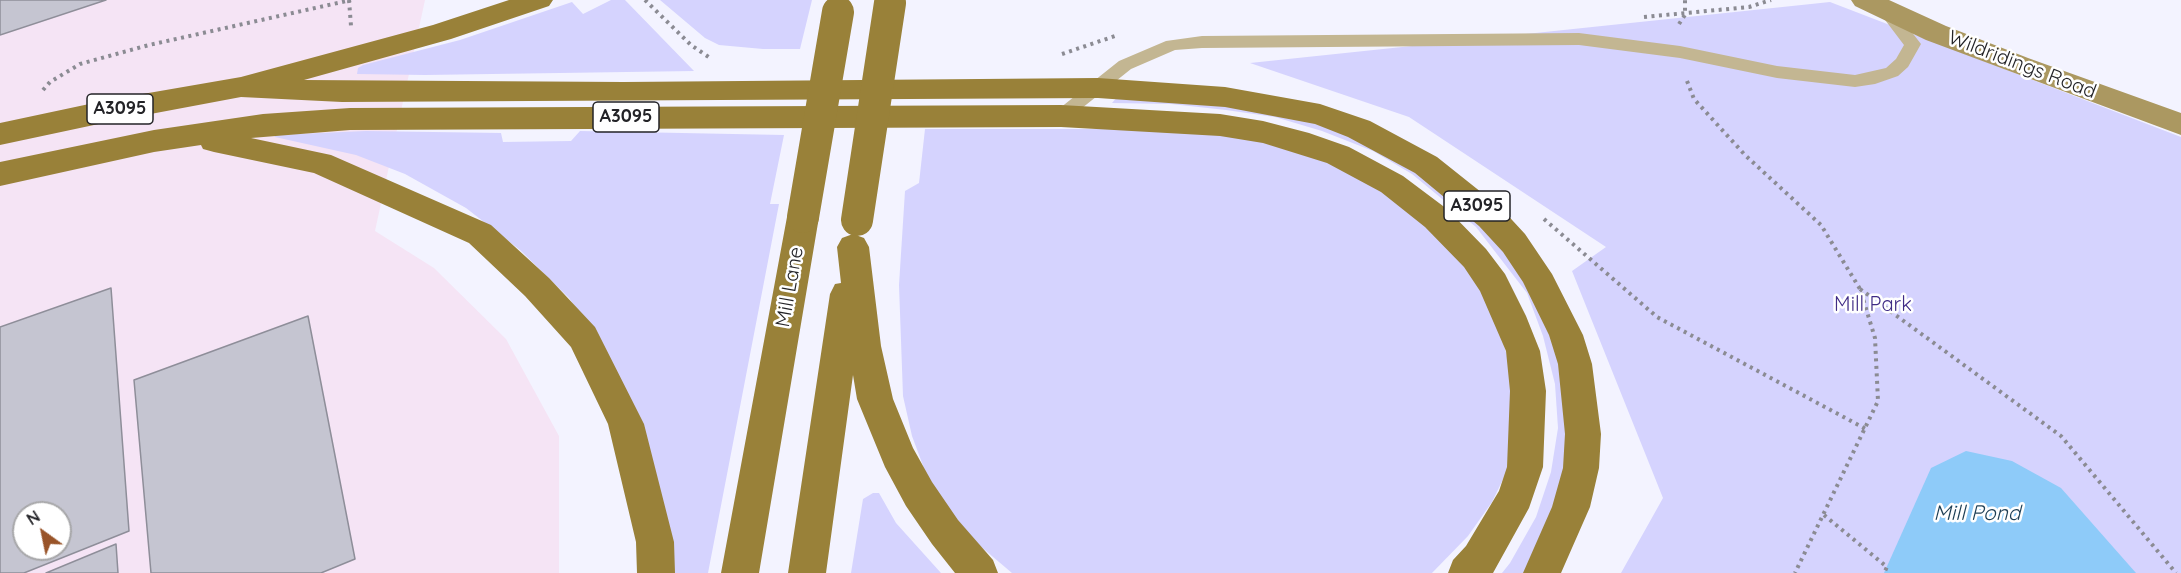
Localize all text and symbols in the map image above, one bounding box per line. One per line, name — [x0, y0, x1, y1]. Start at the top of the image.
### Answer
street label: Wildridings Road — [1945, 26, 2099, 104]
road number: A3095 — [87, 94, 153, 124]
road number: A3095 — [593, 102, 659, 132]
road number: A3095 — [1444, 191, 1510, 221]
street label: Mill Lane — [771, 245, 809, 329]
park label: Mill Park — [1834, 293, 1912, 317]
north arrow — [12, 501, 72, 561]
water label: Mill Pond — [1933, 501, 2021, 527]
text: N — [23, 506, 44, 529]

